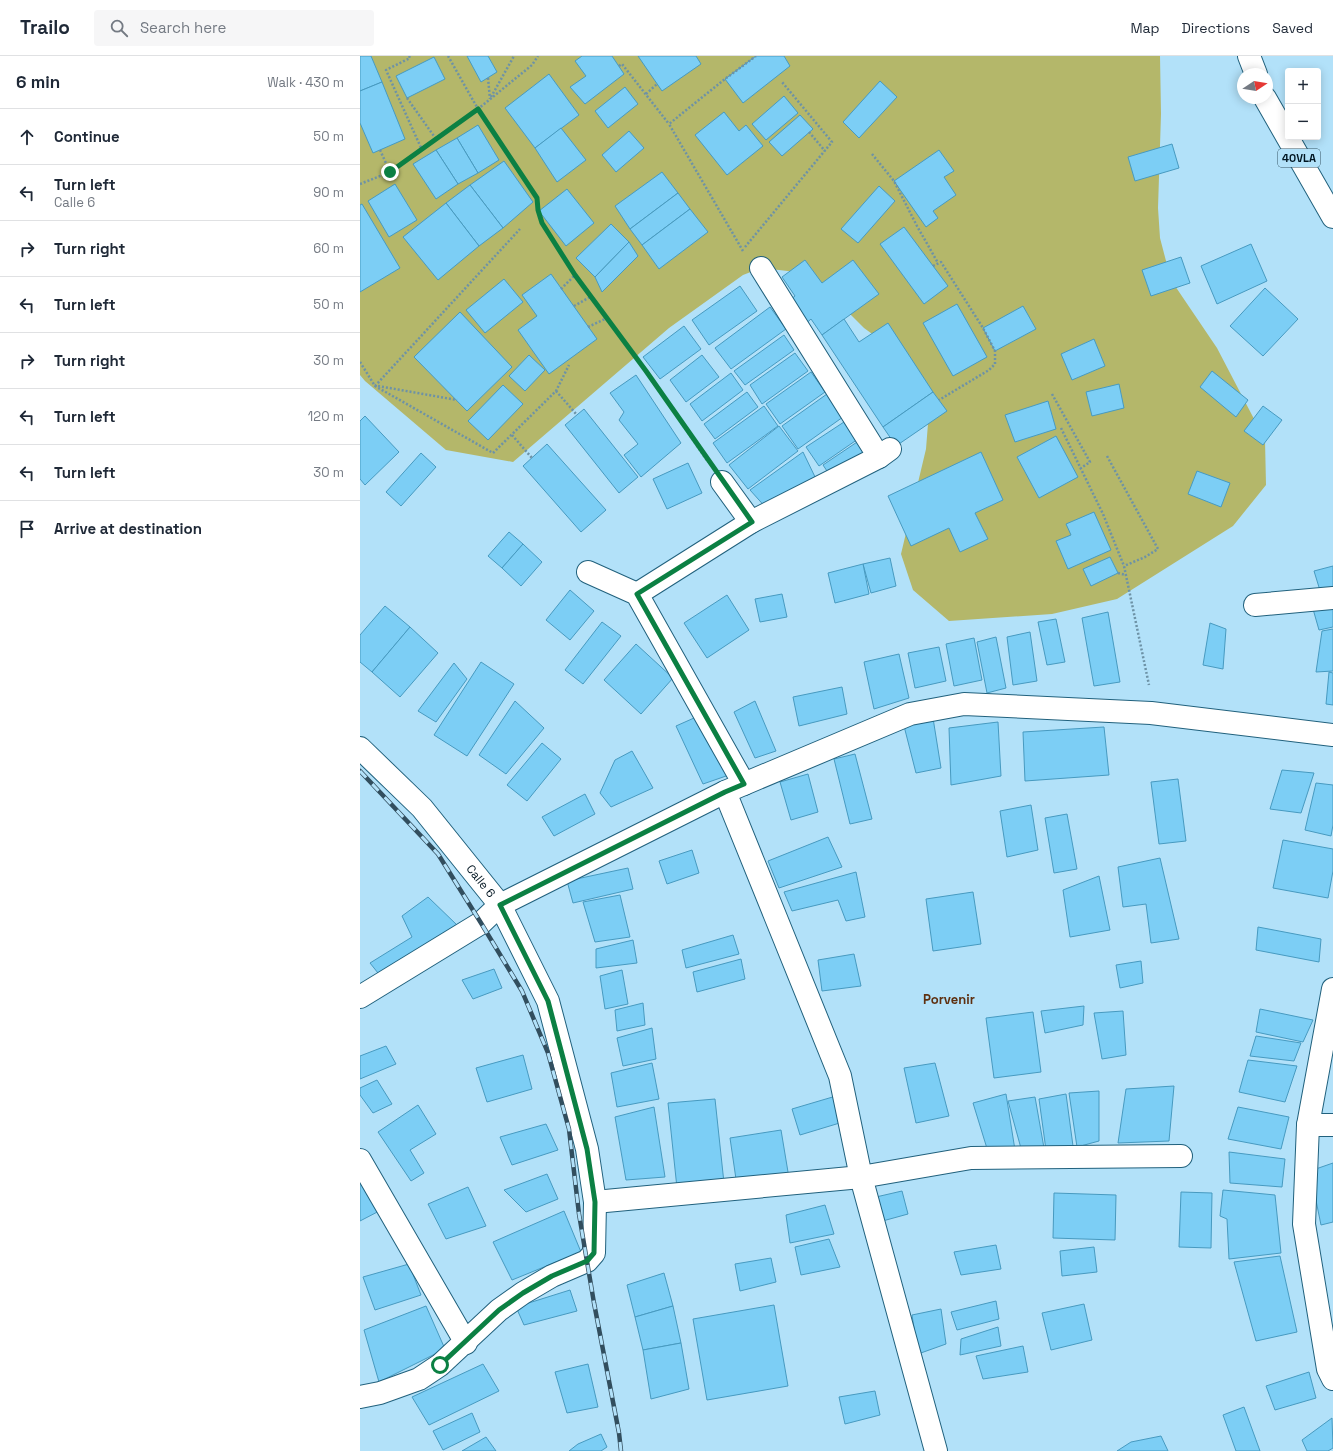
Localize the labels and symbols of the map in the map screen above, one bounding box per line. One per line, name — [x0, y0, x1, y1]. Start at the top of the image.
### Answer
north arrow — [1237, 68, 1273, 104]
road number: 40VLA — [1278, 149, 1320, 167]
route end — [381, 163, 399, 181]
street label: Calle 6 — [463, 861, 499, 901]
district label: Porvenir — [923, 991, 975, 1008]
route start — [431, 1356, 449, 1374]

